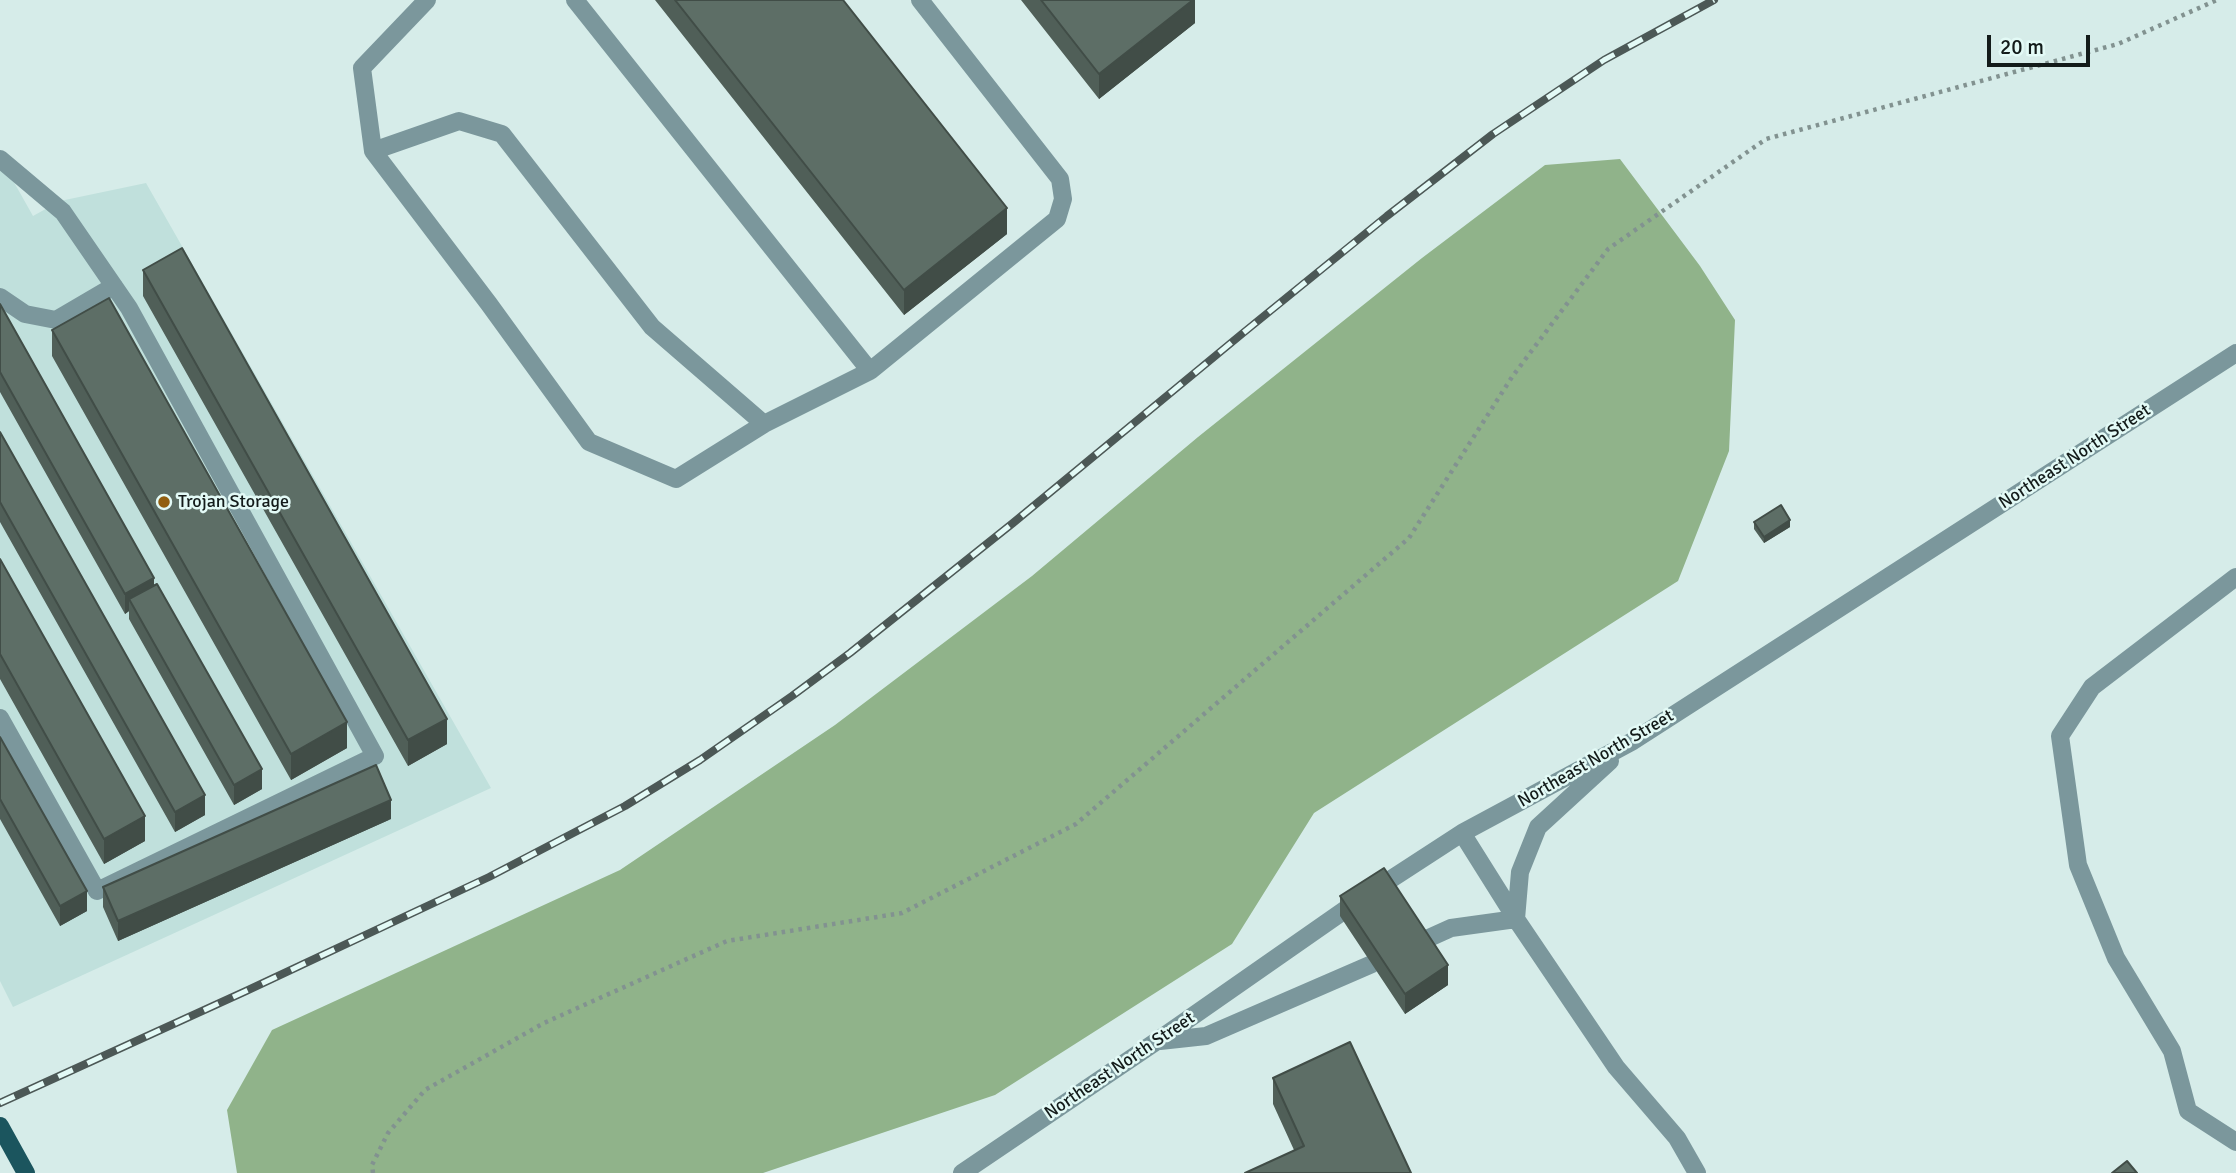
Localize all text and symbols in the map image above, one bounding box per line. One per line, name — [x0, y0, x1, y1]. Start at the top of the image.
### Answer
scale bar — [1991, 21, 2094, 65]
text: 20 m — [2000, 34, 2044, 60]
street label: Northeast North Street — [1995, 400, 2155, 514]
place label: Trojan Storage — [178, 491, 289, 513]
marker: Trojan Storage — [156, 494, 172, 510]
street label: Northeast North Street — [1514, 706, 1678, 812]
street label: Northeast North Street — [1041, 1008, 1199, 1124]

